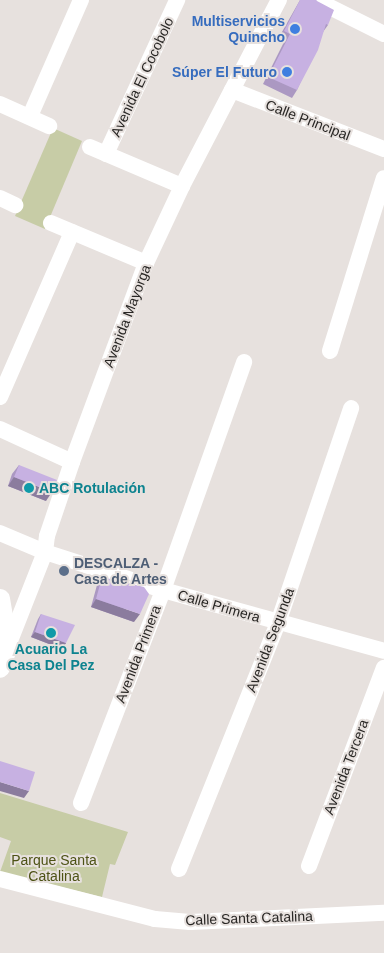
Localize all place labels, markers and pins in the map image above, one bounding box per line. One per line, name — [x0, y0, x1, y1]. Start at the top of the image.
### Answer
place label: Multiservicios Quincho — [192, 13, 285, 46]
marker: Multiservicios Quincho — [289, 23, 301, 35]
place label: Súper El Futuro — [172, 64, 277, 80]
marker: Súper El Futuro — [281, 66, 293, 78]
place label: ABC Rotulación — [39, 480, 146, 496]
marker: ABC Rotulación — [23, 482, 35, 494]
place label: DESCALZA - Casa de Artes — [74, 555, 167, 588]
marker: DESCALZA - Casa de Artes — [58, 565, 70, 577]
marker: Acuario La Casa Del Pez — [45, 627, 57, 639]
place label: Acuario La Casa Del Pez — [7, 641, 95, 674]

